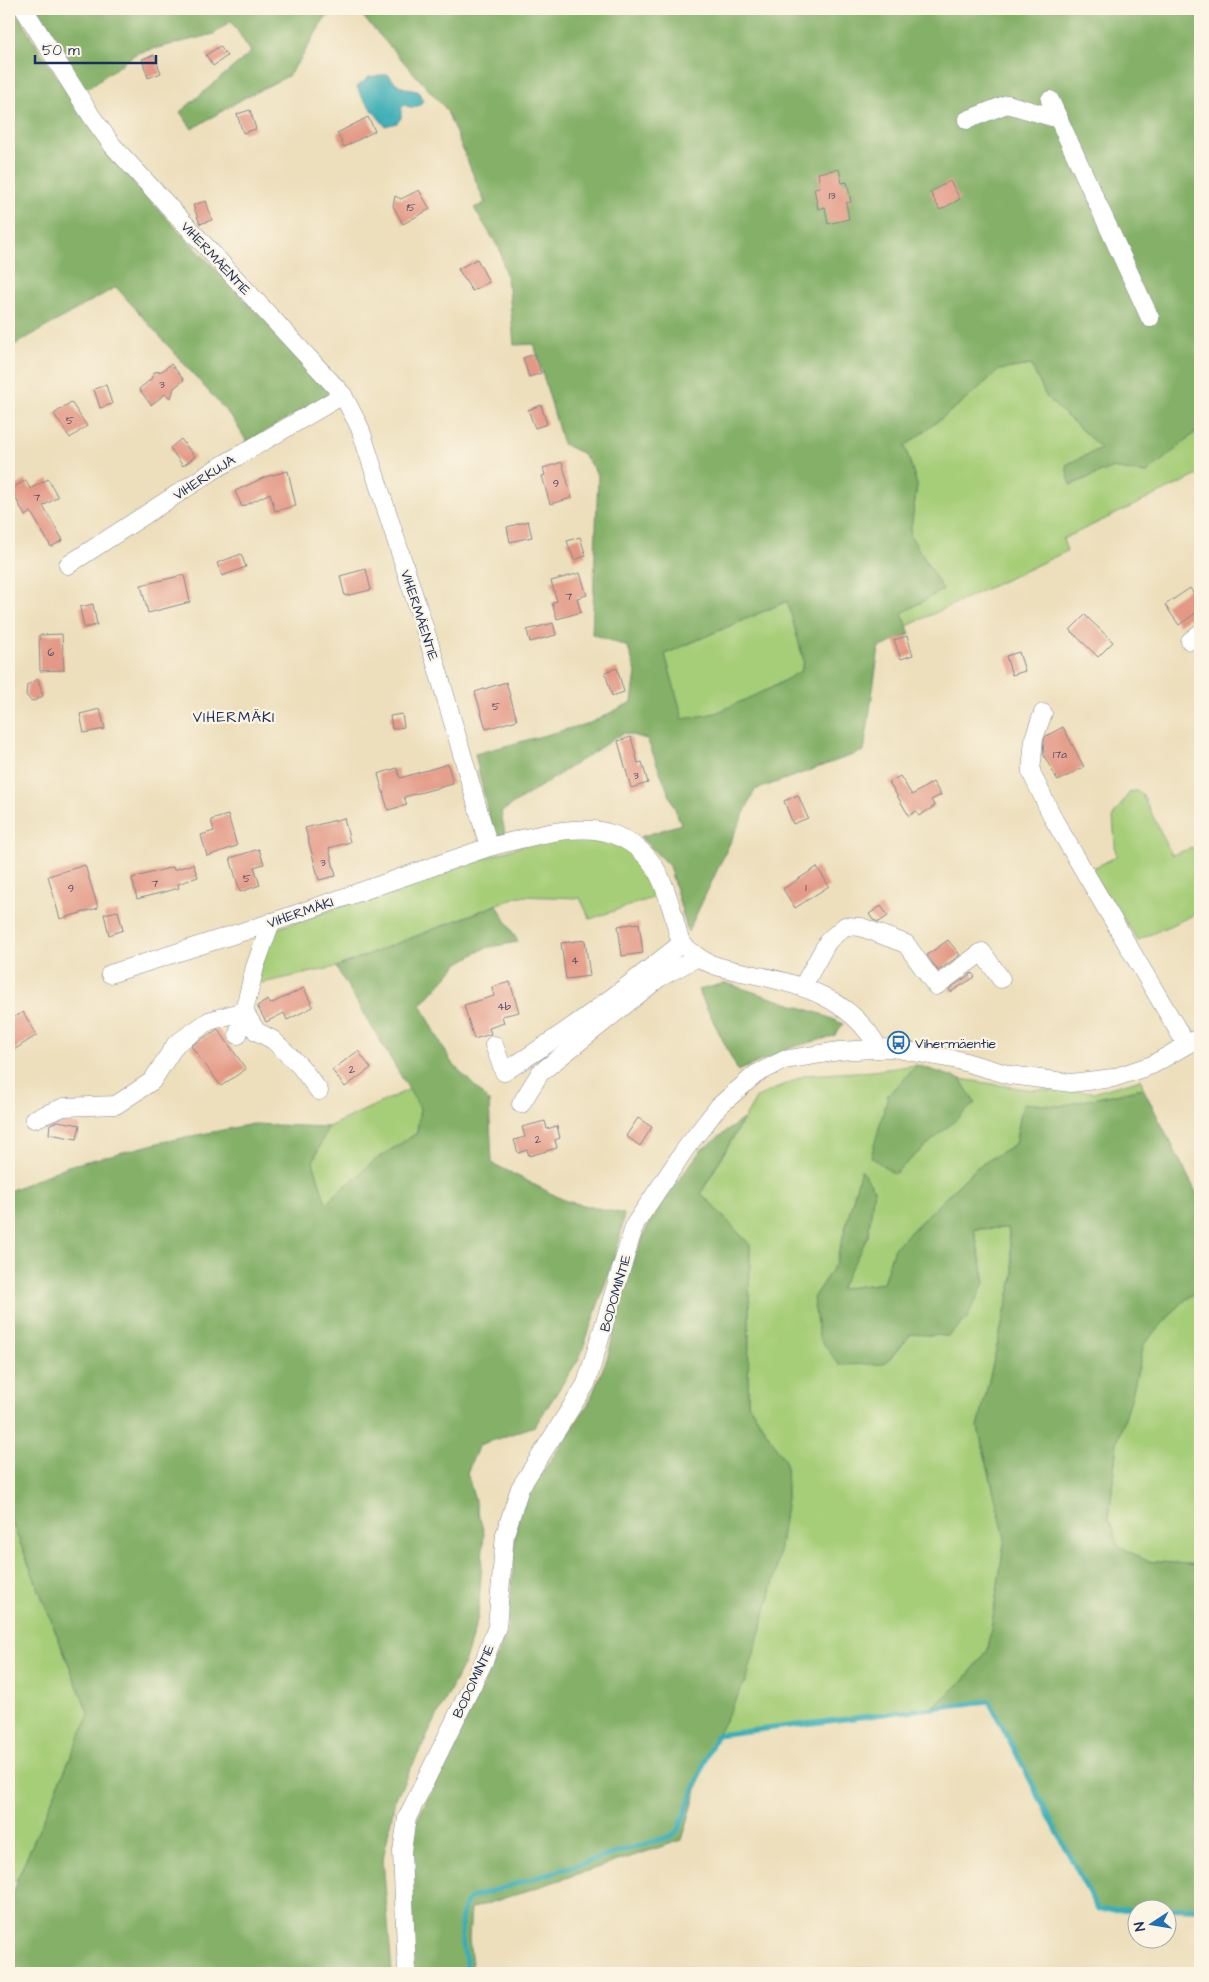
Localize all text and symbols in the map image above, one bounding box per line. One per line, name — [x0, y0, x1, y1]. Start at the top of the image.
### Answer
scale bar — [35, 32, 156, 64]
text: 50 m — [42, 40, 80, 61]
house number: 13 — [828, 188, 836, 203]
house number: 15 — [406, 200, 416, 215]
street label: VIHERMÄENTIE — [176, 217, 255, 301]
house number: 3 — [159, 377, 165, 392]
house number: 5 — [66, 413, 74, 428]
street label: VIHERKUJA — [170, 450, 240, 505]
house number: 9 — [553, 476, 559, 491]
house number: 7 — [34, 490, 41, 505]
street label: VIHERMÄENTIE — [395, 567, 443, 664]
house number: 7 — [566, 589, 573, 604]
house number: 6 — [48, 645, 55, 660]
house number: 5 — [492, 699, 500, 714]
district label: VIHERMÄKI — [193, 707, 275, 728]
house number: 17a — [1053, 747, 1067, 762]
house number: 3 — [633, 768, 639, 783]
house number: 3 — [320, 855, 326, 870]
house number: 5 — [243, 871, 251, 886]
house number: 7 — [152, 876, 159, 891]
house number: 1 — [805, 880, 807, 895]
house number: 9 — [68, 881, 74, 896]
street label: VIHERMÄKI — [265, 892, 336, 934]
house number: 4 — [571, 953, 579, 968]
house number: 4b — [497, 999, 511, 1014]
bus stop icon: Vihermäentie — [887, 1031, 911, 1055]
place label: Vihermäentie — [915, 1034, 997, 1054]
house number: 2 — [349, 1062, 356, 1077]
house number: 2 — [535, 1132, 542, 1147]
street label: BODOMINTIE — [595, 1252, 637, 1334]
street label: BODOMINTIE — [448, 1641, 500, 1722]
north arrow — [1126, 1900, 1176, 1950]
text: N — [1130, 1920, 1151, 1933]

